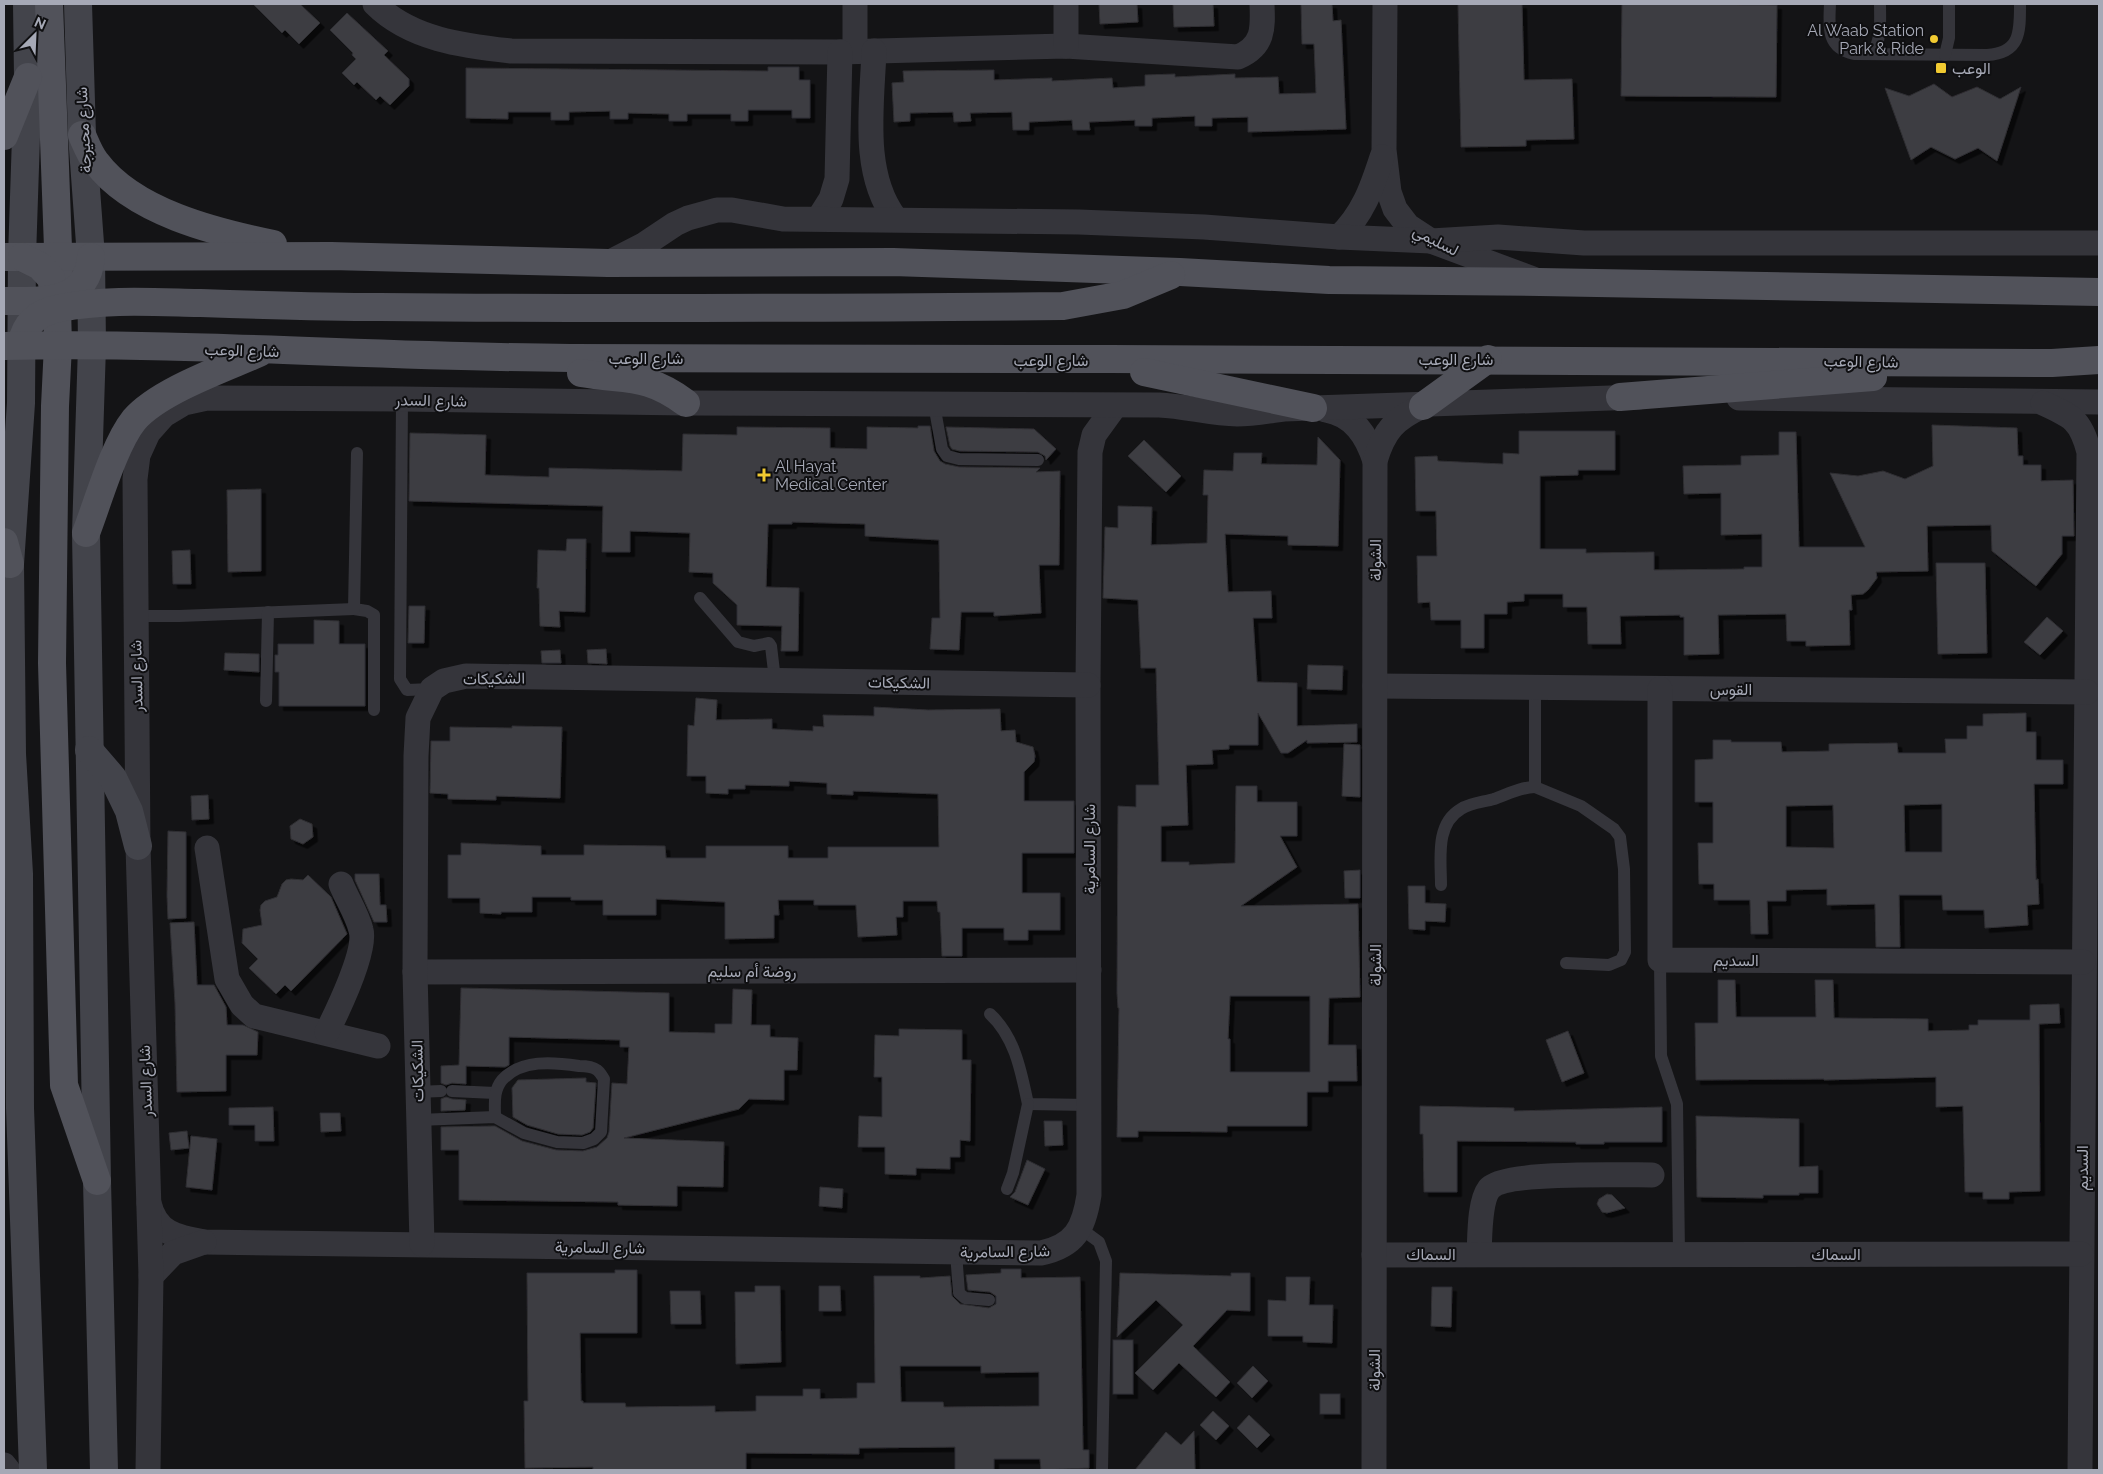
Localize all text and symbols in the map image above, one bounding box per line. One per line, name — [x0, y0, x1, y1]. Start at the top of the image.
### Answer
north arrow — [10, 10, 60, 60]
text: N — [32, 14, 48, 33]
place label: Al Waab Station Park & Ride — [1807, 21, 1924, 58]
marker: Al Waab Station Park & Ride — [1928, 33, 1940, 45]
place label: الوعب — [1952, 59, 1991, 79]
marker: الوعب — [1934, 61, 1948, 75]
street label: شارع محيرجة — [72, 86, 97, 173]
street label: لسليمي — [1408, 221, 1462, 264]
street label: شارع الوعب — [204, 340, 280, 363]
street label: شارع الوعب — [609, 349, 683, 370]
street label: شارع الوعب — [1419, 350, 1493, 371]
street label: شارع الوعب — [1014, 351, 1088, 372]
street label: شارع الوعب — [1823, 351, 1899, 374]
street label: شارع السدر — [394, 390, 467, 413]
place label: Al Hayat Medical Center — [775, 457, 887, 494]
marker: Al Hayat Medical Center — [757, 468, 771, 482]
street label: الشولة — [1366, 539, 1386, 581]
street label: شارع السدر — [126, 640, 149, 713]
street label: الشكيكات — [463, 668, 525, 689]
street label: الشكيكات — [868, 672, 930, 693]
street label: القوس — [1710, 680, 1752, 700]
street label: شارع السامرية — [1080, 804, 1101, 894]
street label: الشولة — [1366, 944, 1386, 986]
street label: السديم — [1713, 951, 1759, 971]
street label: روضة أم سليم — [707, 962, 797, 982]
street label: الشكيكات — [407, 1040, 428, 1102]
street label: شارع السدر — [135, 1045, 158, 1118]
street label: السديم — [2073, 1145, 2093, 1191]
street label: شارع السامرية — [555, 1237, 645, 1260]
street label: شارع السامرية — [960, 1241, 1050, 1264]
street label: السماك — [1406, 1245, 1456, 1264]
street label: السماك — [1811, 1245, 1861, 1264]
street label: الشولة — [1365, 1349, 1385, 1391]

